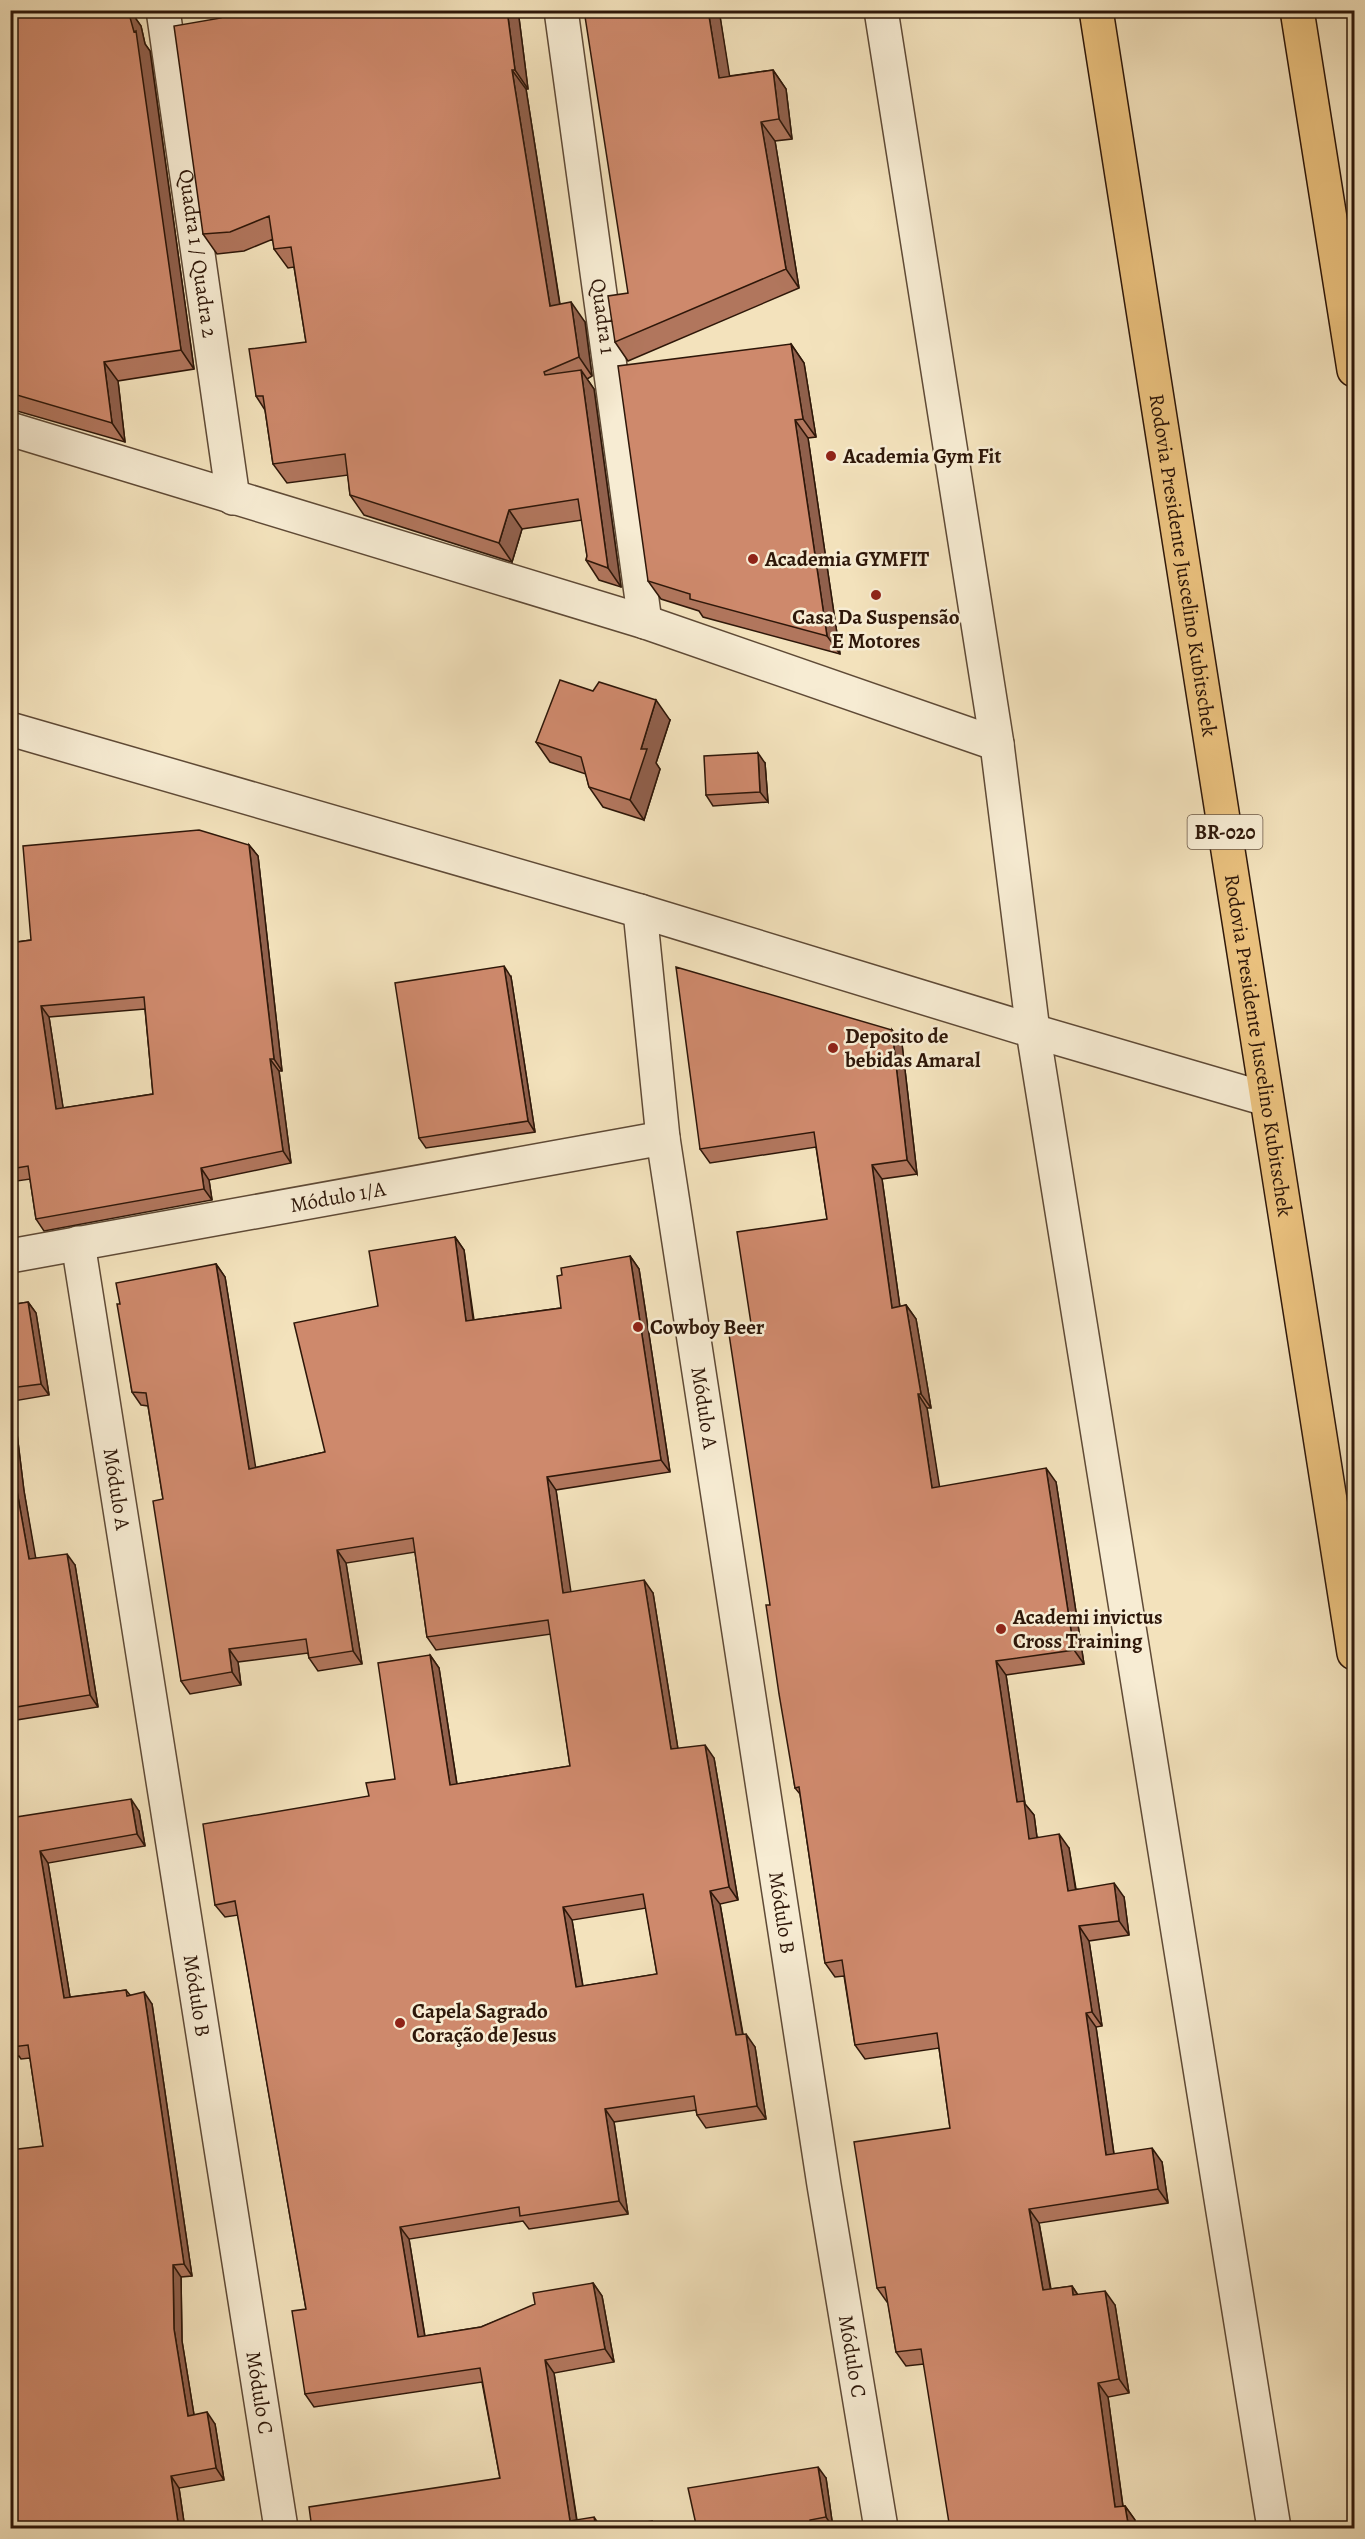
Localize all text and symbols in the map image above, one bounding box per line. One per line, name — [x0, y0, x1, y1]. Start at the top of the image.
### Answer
street label: Quadra 1 / Quadra 2 — [172, 167, 224, 340]
street label: Quadra 1 — [584, 277, 622, 356]
street label: Rodovia Presidente Juscelino Kubitschek — [1142, 392, 1224, 739]
place label: Academia Gym Fit — [842, 442, 1001, 470]
marker: Academia Gym Fit — [824, 449, 838, 463]
place label: Academia GYMFIT — [764, 545, 929, 573]
marker: Academia GYMFIT — [746, 552, 760, 566]
marker: Casa Da Suspensão E Motores — [869, 588, 883, 602]
place label: Casa Da Suspensão E Motores — [792, 603, 960, 655]
road number: BR-020 — [1188, 815, 1262, 849]
street label: Rodovia Presidente Juscelino Kubitschek — [1218, 872, 1299, 1219]
place label: Deposito de bebidas Amaral — [844, 1022, 981, 1074]
marker: Deposito de bebidas Amaral — [826, 1041, 840, 1055]
street label: Módulo 1/A — [288, 1174, 388, 1219]
place label: Cowboy Beer — [650, 1313, 765, 1341]
marker: Cowboy Beer — [631, 1320, 645, 1334]
street label: Módulo A — [684, 1365, 725, 1451]
street label: Módulo A — [97, 1446, 137, 1533]
place label: Academi invictus Cross Training — [1012, 1603, 1163, 1655]
marker: Academi invictus Cross Training — [994, 1622, 1008, 1636]
street label: Módulo B — [762, 1870, 802, 1956]
street label: Módulo B — [177, 1953, 217, 2039]
place label: Capela Sagrado Coração de Jesus — [412, 1997, 557, 2049]
marker: Capela Sagrado Coração de Jesus — [393, 2016, 407, 2030]
street label: Módulo C — [832, 2313, 873, 2400]
street label: Módulo C — [239, 2349, 280, 2436]

